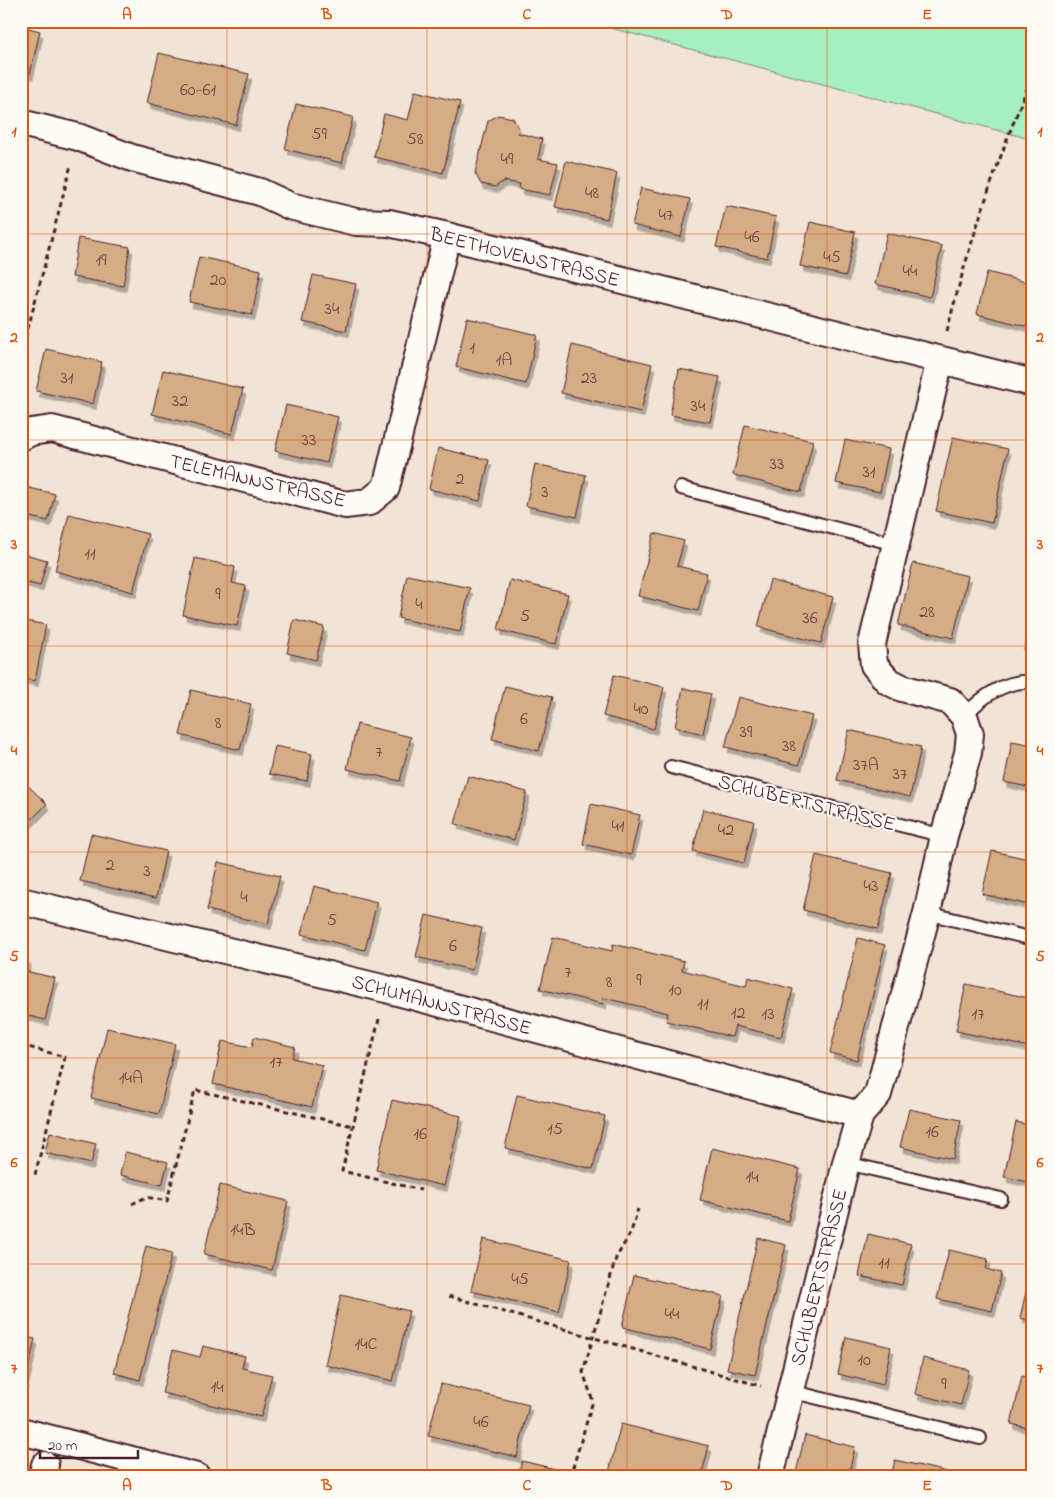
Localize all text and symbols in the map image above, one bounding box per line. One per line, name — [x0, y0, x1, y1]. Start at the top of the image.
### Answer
text: A — [122, 3, 132, 27]
text: B — [321, 3, 333, 27]
text: C — [523, 3, 532, 27]
text: D — [720, 3, 733, 27]
text: E — [922, 3, 932, 27]
house number: 60-61 — [180, 78, 216, 104]
text: 1 — [11, 120, 17, 144]
text: 1 — [1037, 120, 1043, 144]
house number: 59 — [311, 122, 327, 148]
house number: 58 — [406, 127, 424, 153]
house number: 49 — [501, 147, 514, 173]
house number: 48 — [585, 181, 599, 207]
house number: 47 — [659, 203, 674, 229]
street label: BEETHOVENSTRASSE — [426, 221, 622, 296]
house number: 46 — [744, 225, 760, 251]
house number: 45 — [823, 245, 841, 271]
house number: 19 — [95, 248, 107, 274]
house number: 44 — [903, 259, 918, 285]
house number: 20 — [210, 268, 227, 294]
house number: 34 — [325, 297, 340, 323]
text: 2 — [9, 326, 18, 350]
text: 2 — [1035, 326, 1044, 350]
house number: 1 — [469, 336, 475, 362]
house number: 1A — [496, 348, 512, 374]
house number: 31 — [60, 366, 74, 392]
house number: 23 — [581, 366, 597, 392]
house number: 32 — [172, 389, 188, 415]
house number: 34 — [691, 394, 706, 420]
house number: 33 — [302, 428, 316, 454]
street label: TELEMANNSTRASSE — [166, 448, 348, 517]
house number: 33 — [770, 452, 784, 478]
house number: 31 — [862, 460, 876, 486]
house number: 2 — [456, 467, 465, 493]
house number: 3 — [541, 480, 549, 506]
text: 3 — [10, 533, 18, 557]
text: 3 — [1036, 533, 1044, 557]
house number: 11 — [84, 542, 96, 568]
house number: 9 — [215, 582, 221, 608]
house number: 4 — [415, 592, 423, 618]
house number: 28 — [919, 600, 935, 626]
house number: 5 — [520, 604, 530, 630]
house number: 36 — [802, 606, 818, 632]
house number: 40 — [633, 697, 649, 723]
house number: 6 — [520, 707, 528, 733]
house number: 8 — [215, 711, 222, 737]
house number: 39 — [740, 720, 753, 746]
house number: 38 — [782, 734, 796, 760]
text: 4 — [10, 739, 18, 763]
text: 4 — [1036, 739, 1044, 763]
house number: 7 — [375, 740, 383, 766]
house number: 37A — [853, 753, 879, 779]
house number: 37 — [893, 762, 908, 788]
street label: SCHUBERTSTRASSE — [715, 768, 898, 840]
house number: 41 — [611, 814, 625, 840]
house number: 42 — [718, 818, 734, 844]
house number: 2 — [106, 853, 115, 879]
house number: 3 — [143, 859, 151, 885]
house number: 43 — [864, 874, 878, 900]
house number: 4 — [240, 885, 248, 911]
house number: 5 — [327, 908, 337, 934]
house number: 6 — [449, 934, 457, 960]
text: 5 — [9, 945, 19, 969]
text: 5 — [1035, 945, 1045, 969]
house number: 7 — [564, 960, 572, 986]
street label: SCHUMANNSTRASSE — [348, 968, 534, 1044]
house number: 9 — [636, 968, 642, 994]
house number: 8 — [606, 970, 613, 996]
house number: 10 — [668, 978, 682, 1004]
house number: 11 — [697, 992, 709, 1018]
house number: 12 — [731, 1001, 745, 1027]
house number: 13 — [761, 1002, 775, 1028]
house number: 17 — [971, 1002, 985, 1028]
house number: 17 — [269, 1050, 283, 1076]
house number: 14A — [119, 1066, 143, 1092]
house number: 15 — [547, 1117, 563, 1143]
house number: 16 — [925, 1120, 939, 1146]
house number: 16 — [413, 1122, 427, 1148]
text: 6 — [9, 1151, 18, 1175]
text: 6 — [1035, 1151, 1044, 1175]
house number: 14 — [745, 1165, 759, 1191]
street label: SCHUBERTSTRASSE — [784, 1186, 856, 1369]
house number: 14B — [230, 1218, 256, 1244]
house number: 11 — [878, 1251, 890, 1277]
house number: 45 — [511, 1267, 529, 1293]
house number: 44 — [665, 1302, 680, 1328]
house number: 14C — [354, 1332, 378, 1358]
house number: 10 — [857, 1348, 871, 1374]
text: 7 — [11, 1357, 18, 1381]
text: 7 — [1037, 1357, 1044, 1381]
house number: 9 — [941, 1372, 947, 1398]
house number: 14 — [210, 1375, 224, 1401]
house number: 46 — [473, 1410, 489, 1436]
scale bar — [40, 1428, 138, 1460]
text: 20 m — [48, 1435, 78, 1457]
text: A — [122, 1474, 132, 1498]
text: B — [321, 1474, 333, 1498]
text: C — [523, 1474, 532, 1498]
text: D — [720, 1474, 733, 1498]
text: E — [922, 1474, 932, 1498]

